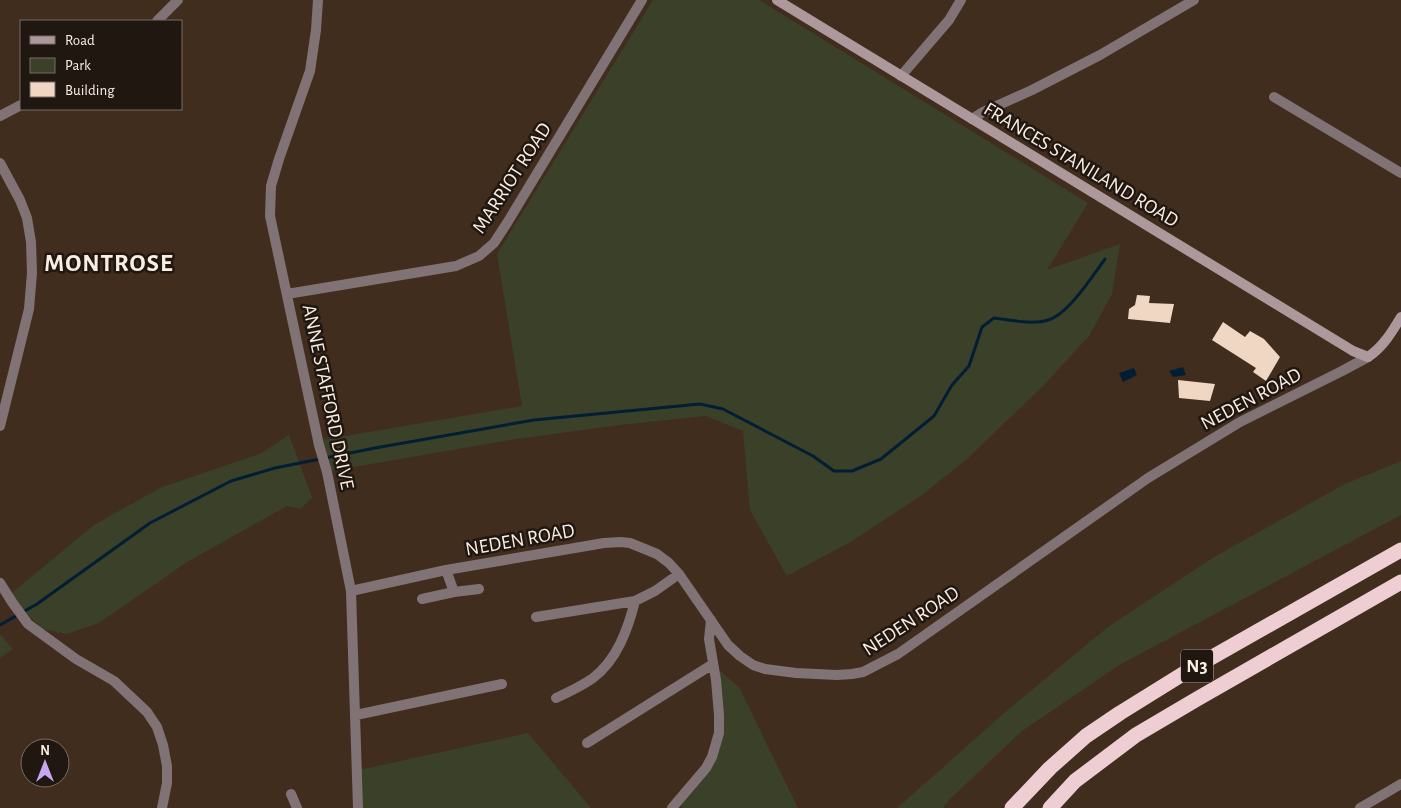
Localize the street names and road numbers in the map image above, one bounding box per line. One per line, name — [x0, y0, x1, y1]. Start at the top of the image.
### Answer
street label: FRANCES STANILAND ROAD — [980, 99, 1182, 231]
street label: MARRIOT ROAD — [469, 119, 555, 237]
street label: ANNE STAFFORD DRIVE — [299, 303, 357, 492]
street label: NEDEN ROAD — [1197, 364, 1305, 434]
street label: NEDEN ROAD — [464, 521, 576, 559]
street label: NEDEN ROAD — [859, 582, 963, 660]
road number: N3 — [1181, 649, 1213, 682]

